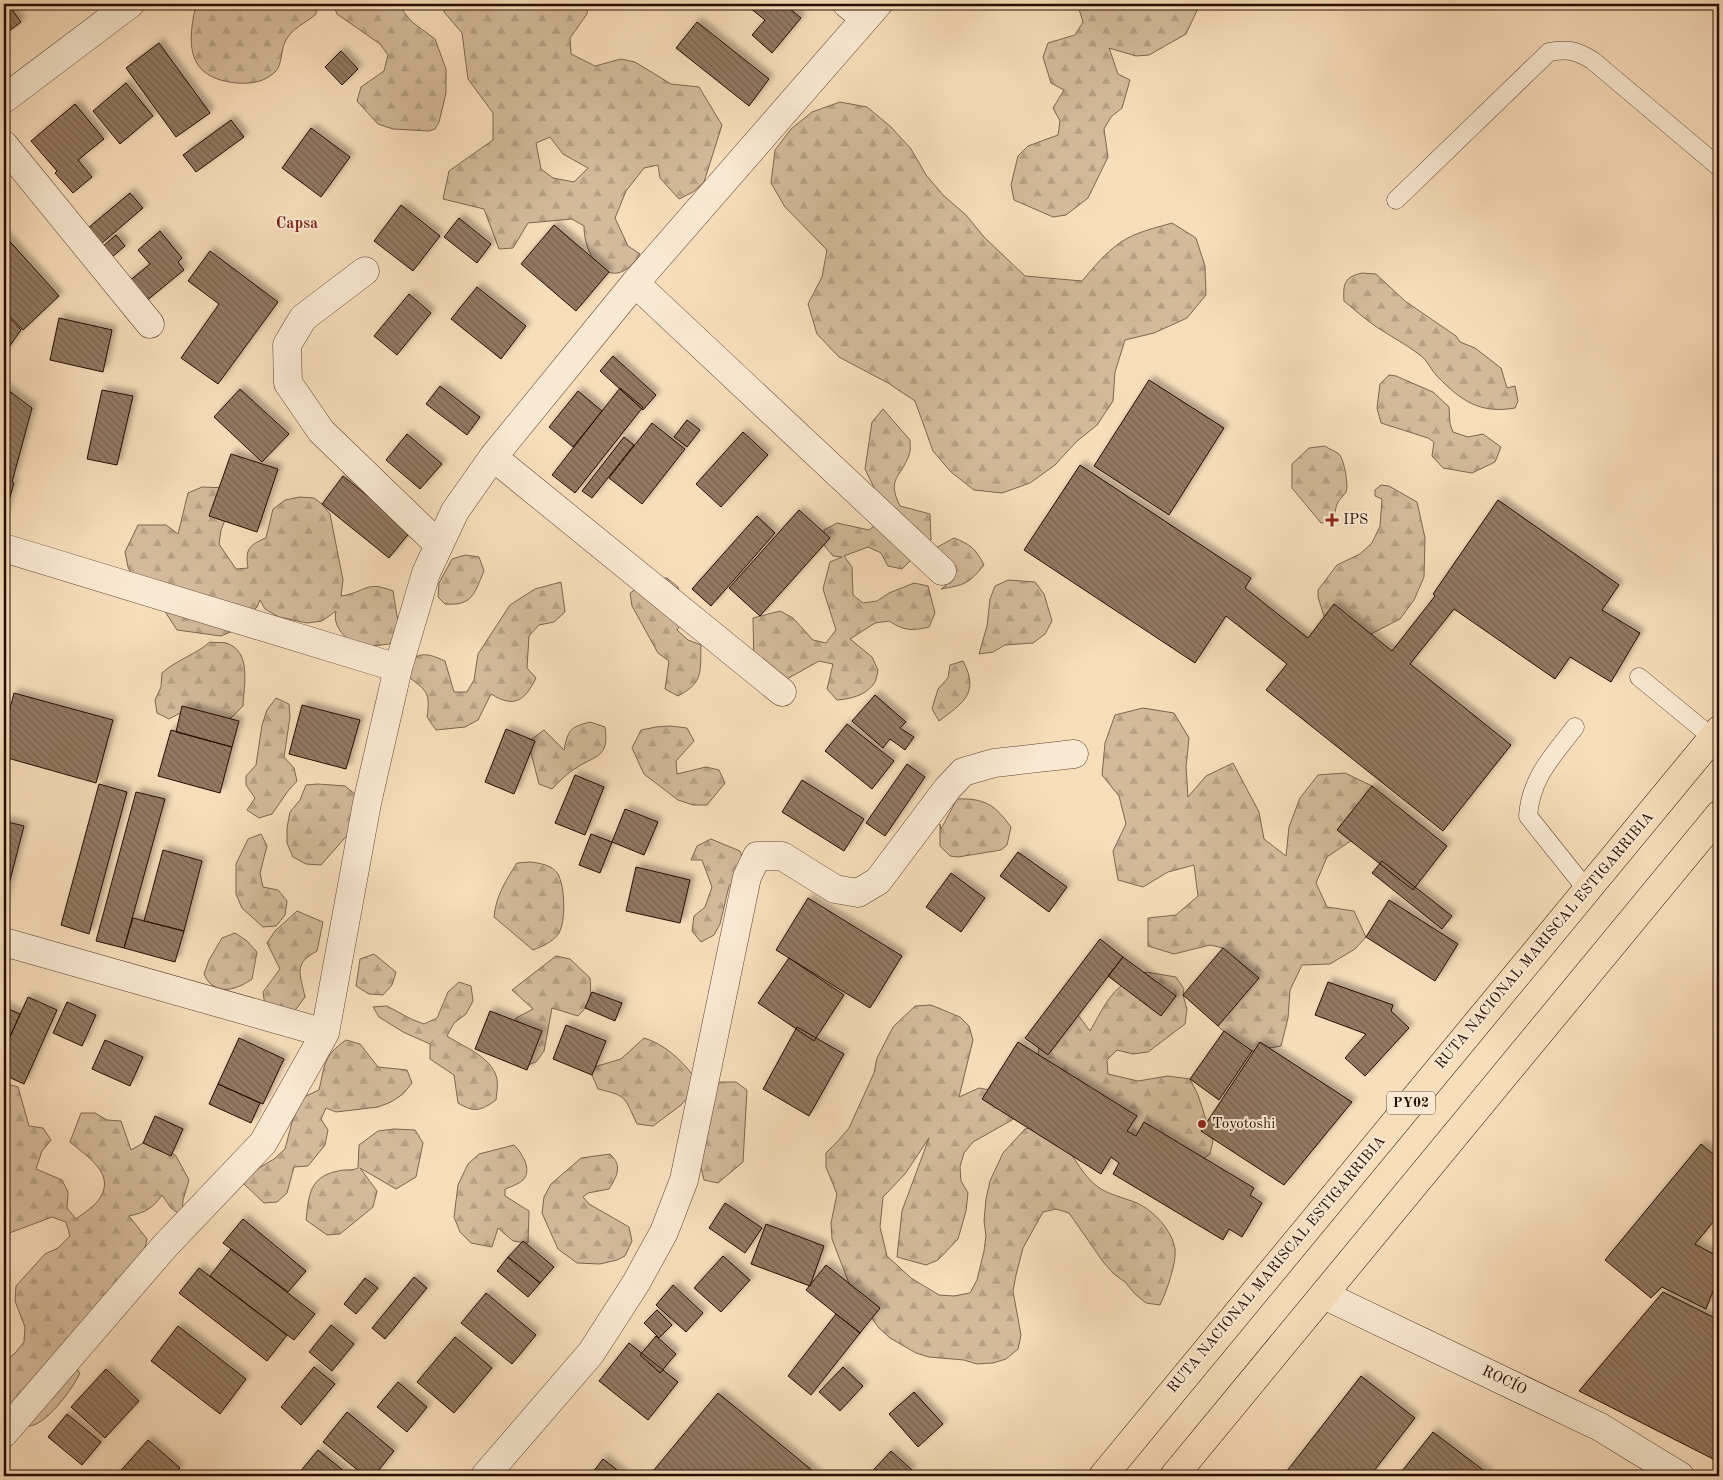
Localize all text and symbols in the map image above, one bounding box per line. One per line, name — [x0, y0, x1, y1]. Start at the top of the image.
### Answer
district label: Capsa — [276, 216, 318, 232]
marker: IPS — [1325, 513, 1339, 527]
place label: IPS — [1343, 513, 1368, 528]
street label: RUTA NACIONAL MARISCAL ESTIGARRIBIA — [1433, 809, 1657, 1072]
road number: PY02 — [1387, 1092, 1435, 1114]
place label: Toyotoshi — [1212, 1117, 1275, 1132]
marker: Toyotoshi — [1196, 1118, 1208, 1130]
street label: RUTA NACIONAL MARISCAL ESTIGARRIBIA — [1165, 1133, 1389, 1396]
street label: ROCÍO — [1479, 1361, 1530, 1398]

